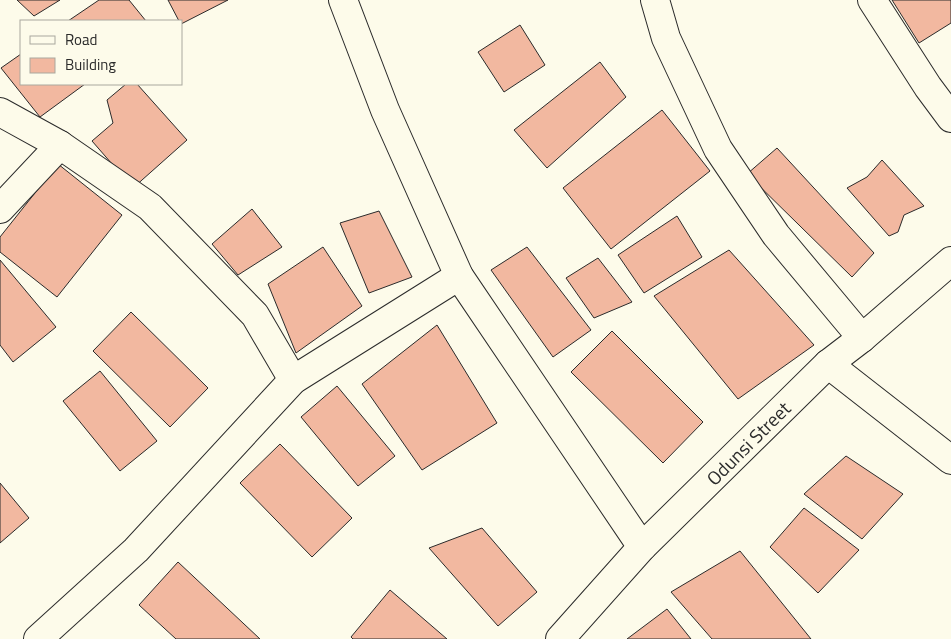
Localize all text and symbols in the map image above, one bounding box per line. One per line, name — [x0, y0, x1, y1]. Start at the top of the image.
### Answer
legend — [20, 20, 182, 85]
text: Road — [65, 28, 97, 51]
text: Building — [65, 53, 116, 76]
street label: Odunsi Street — [699, 394, 797, 492]

